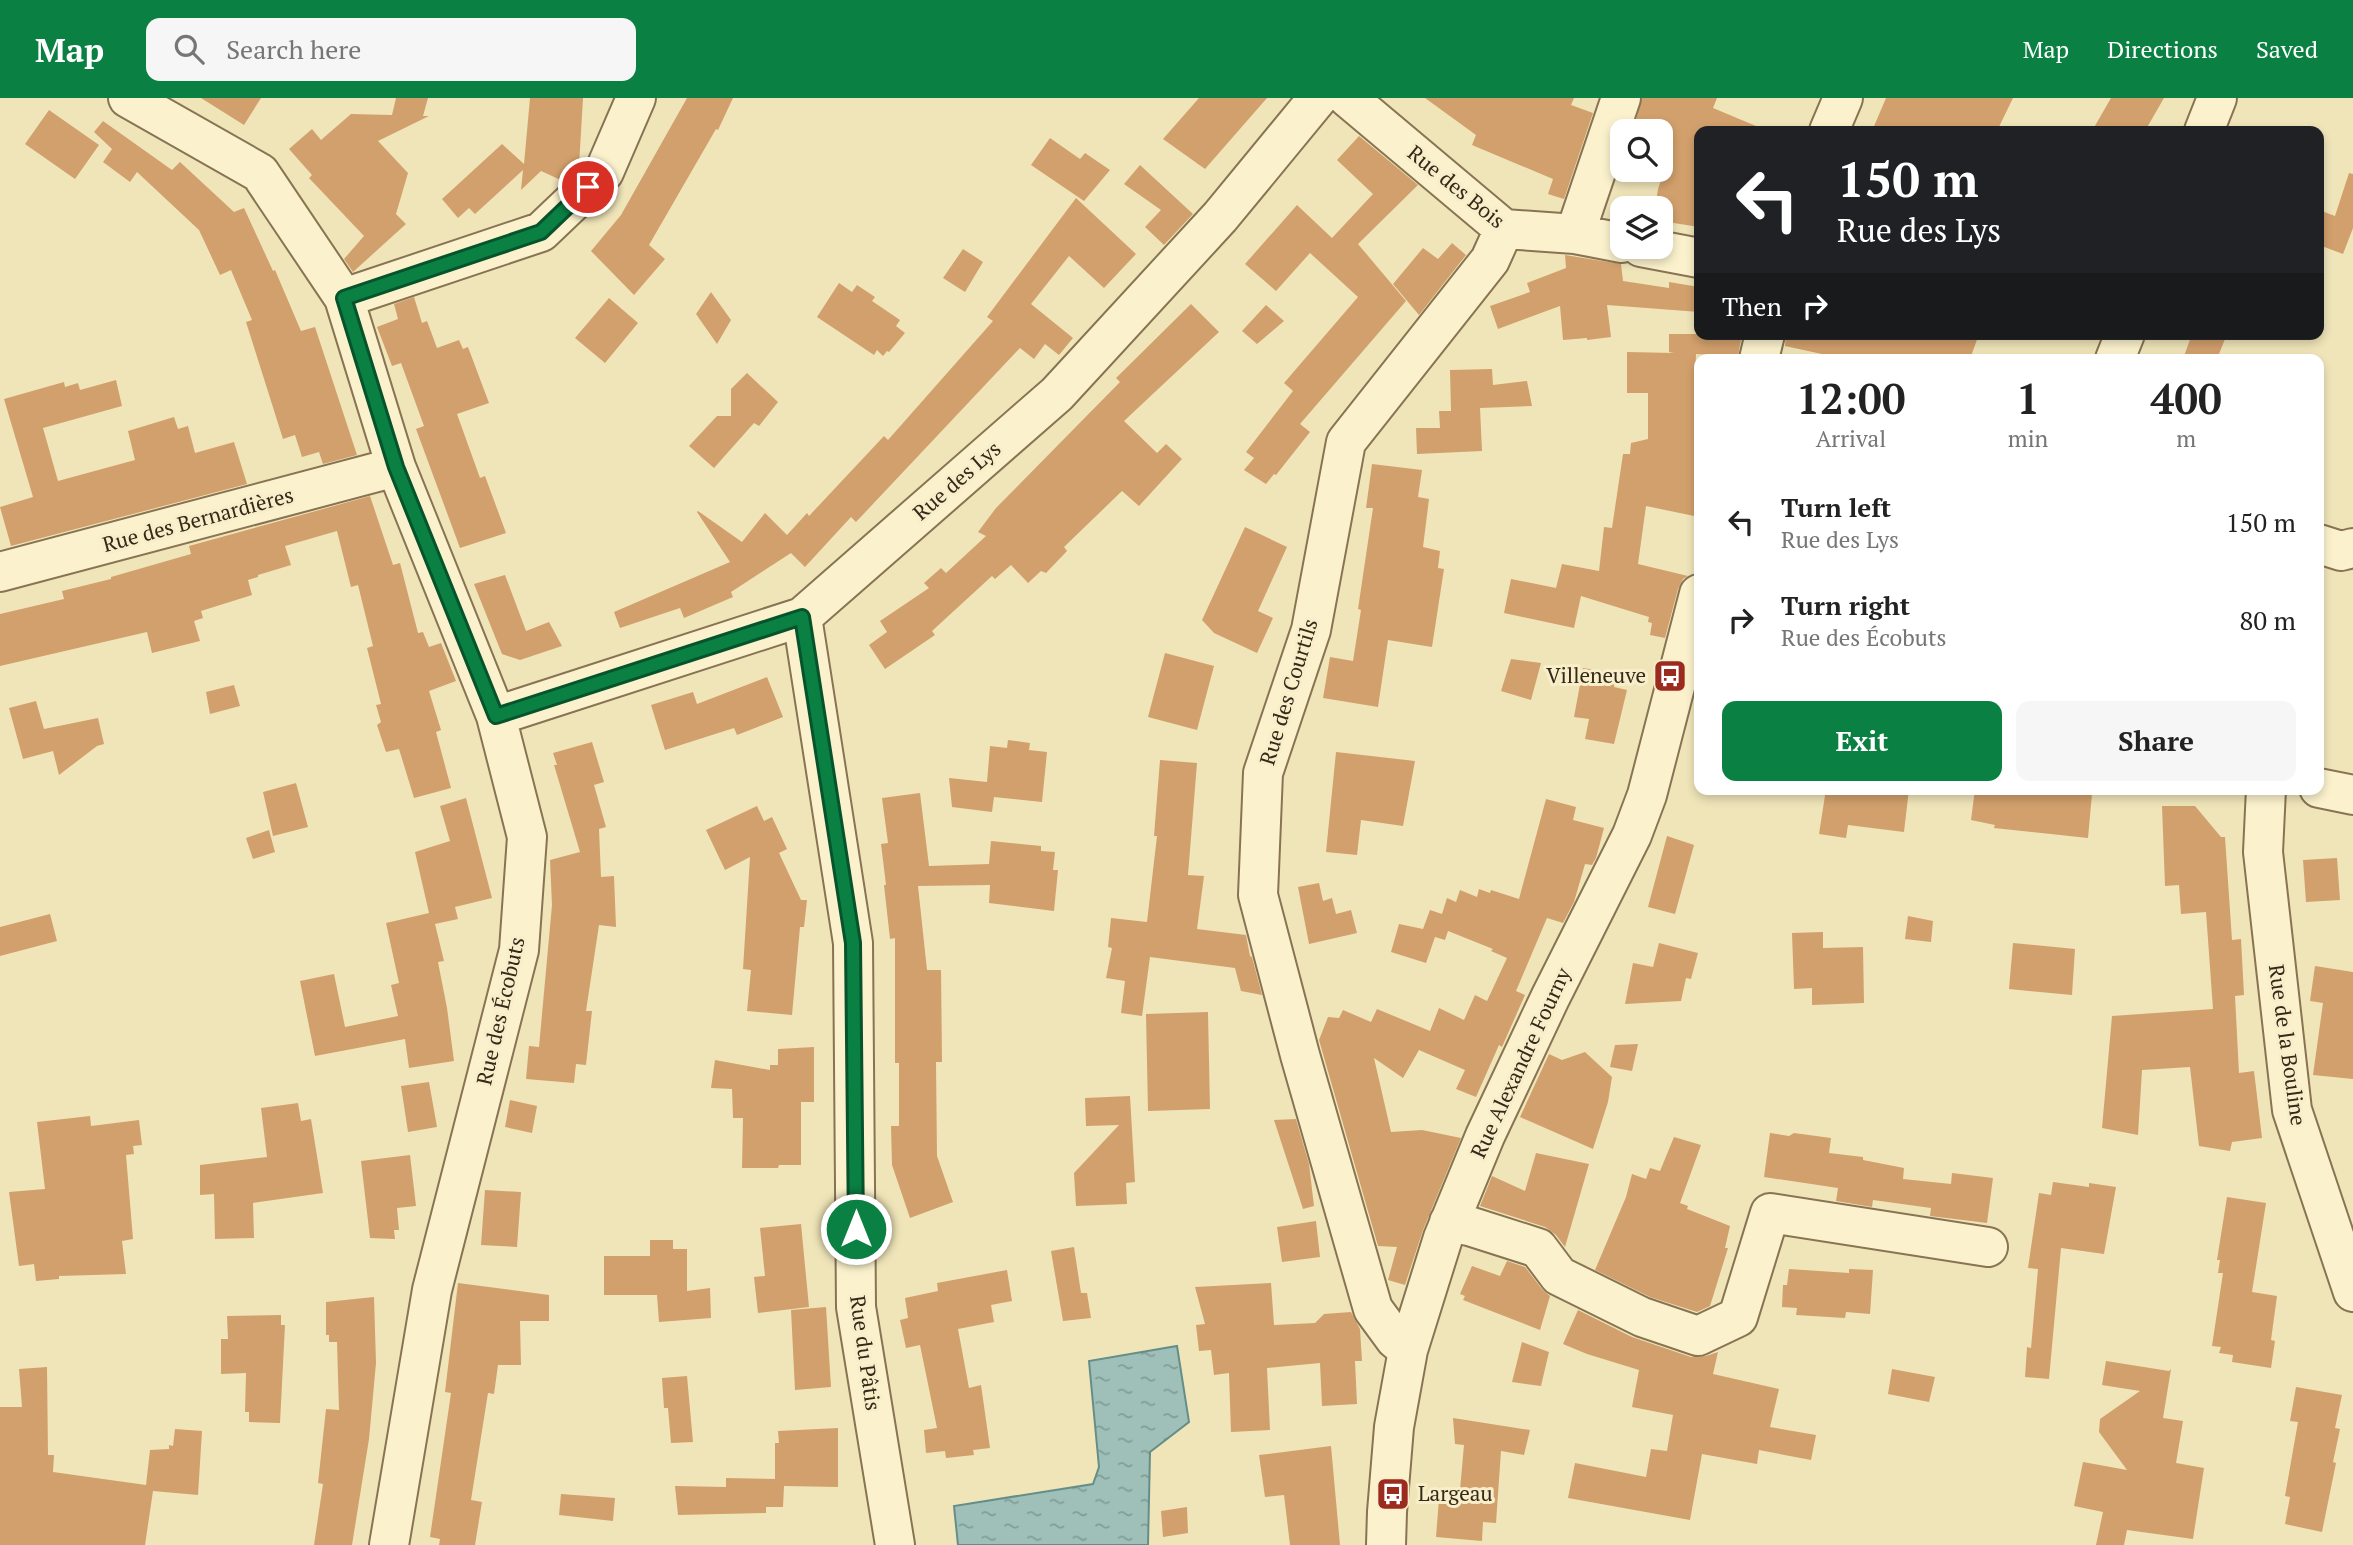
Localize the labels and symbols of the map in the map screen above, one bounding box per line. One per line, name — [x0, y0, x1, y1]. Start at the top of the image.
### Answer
street label: Rue des Bois — [1402, 138, 1511, 234]
pin — [558, 157, 618, 217]
street label: Rue des Lys — [907, 434, 1006, 526]
street label: Rue des Bernardières — [99, 480, 296, 558]
street label: Rue des Courtils — [1252, 615, 1324, 768]
bus stop icon: Villeneuve — [1651, 657, 1689, 695]
place label: Villeneuve — [1546, 661, 1646, 689]
street label: Rue des Écobuts — [469, 934, 531, 1088]
street label: Rue Alexandre Fourny — [1464, 962, 1577, 1162]
street label: Rue de la Bouline — [2263, 962, 2313, 1127]
position arrow — [819, 1192, 893, 1266]
street label: Rue du Pâtis — [844, 1293, 888, 1412]
bus stop icon: Largeau — [1374, 1475, 1412, 1513]
place label: Largeau — [1418, 1479, 1492, 1507]

